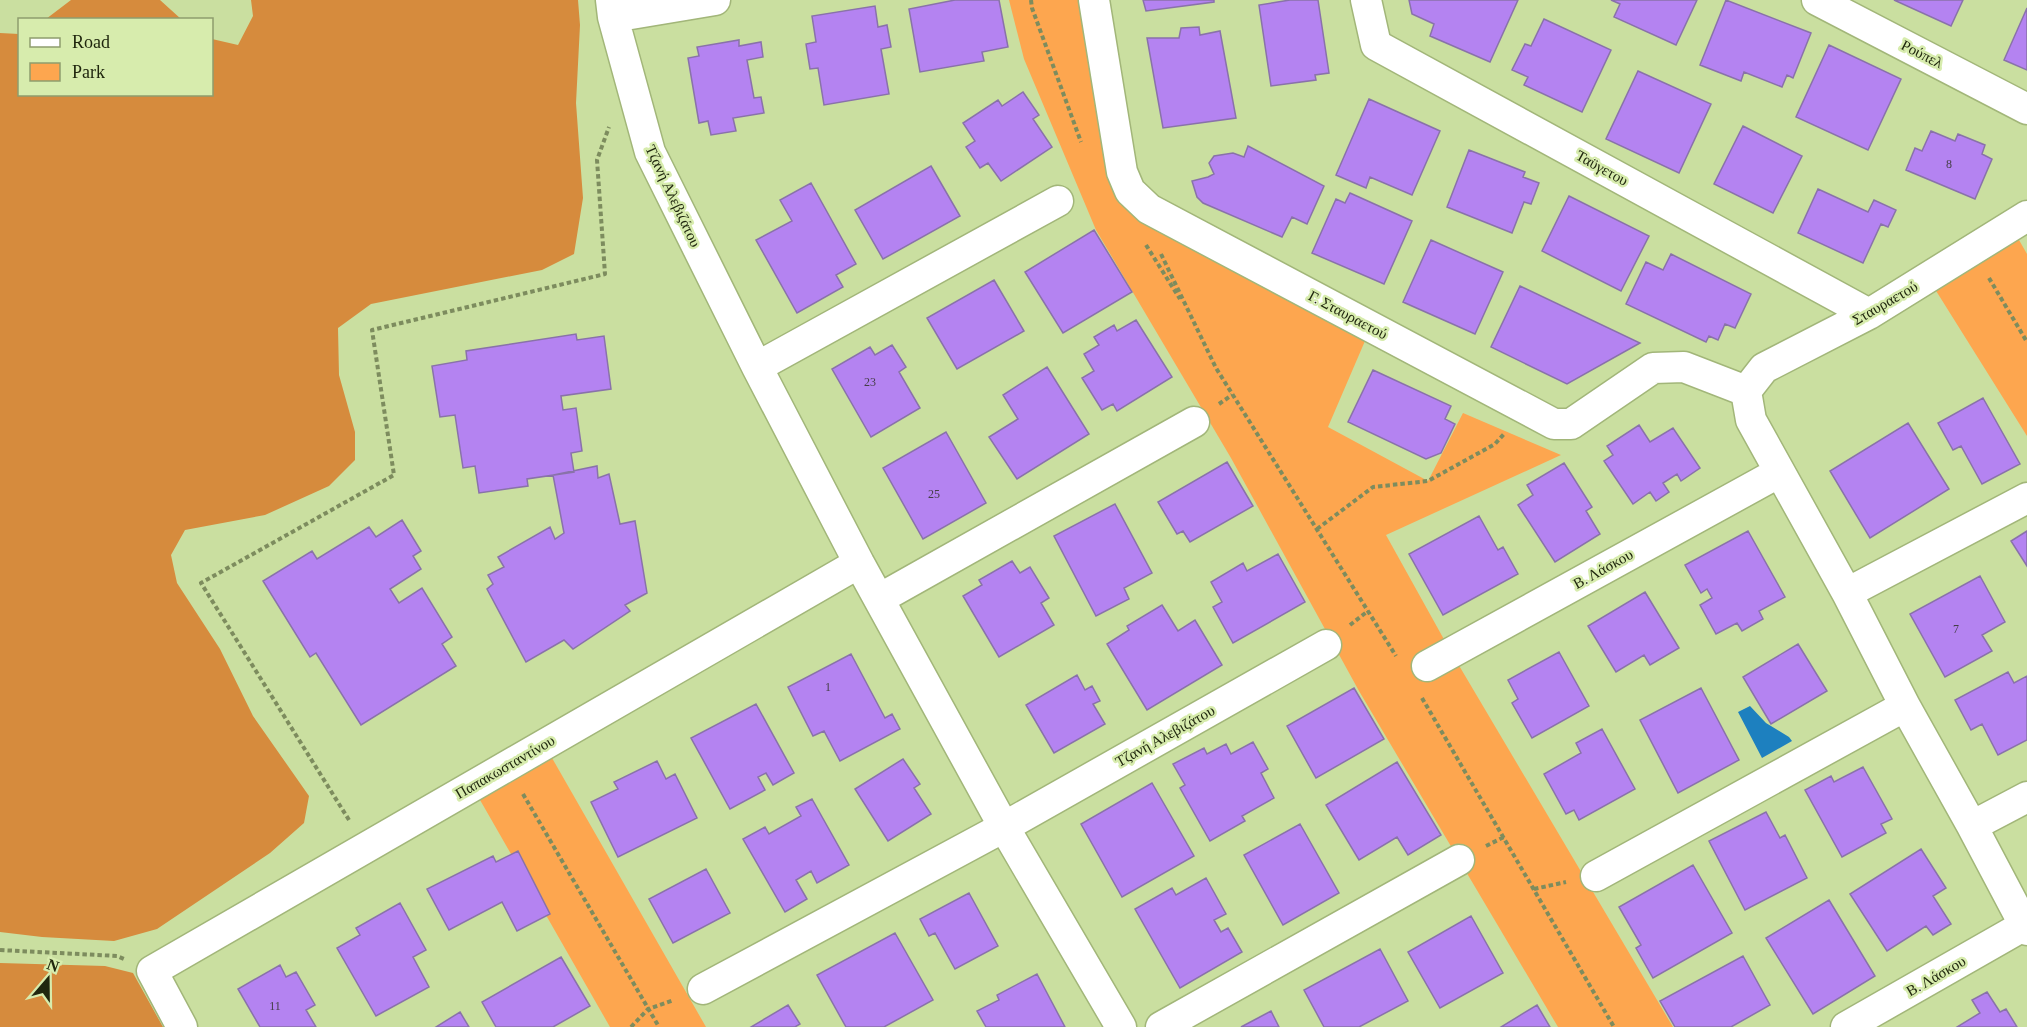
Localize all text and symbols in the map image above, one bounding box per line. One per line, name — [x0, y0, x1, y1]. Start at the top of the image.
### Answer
legend — [18, 18, 213, 96]
text: Road — [72, 32, 110, 52]
street label: Ρούπελ — [1899, 37, 1946, 72]
text: Park — [72, 62, 105, 82]
street label: Τζανή Αλεβιζάτου — [642, 142, 704, 250]
street label: Ταϋγετου — [1573, 147, 1631, 189]
house number: 8 — [1946, 157, 1952, 171]
street label: Σταυραετού — [1850, 278, 1920, 328]
street label: Γ. Σταυραετού — [1306, 288, 1390, 342]
house number: 23 — [864, 375, 876, 389]
house number: 25 — [928, 487, 940, 501]
street label: Β. Λάσκου — [1570, 546, 1636, 592]
house number: 7 — [1953, 622, 1959, 636]
house number: 1 — [825, 680, 831, 694]
street label: Τζανή Αλεβιζάτου — [1113, 702, 1217, 770]
street label: Παπακωσταντίνου — [453, 732, 557, 802]
north arrow — [18, 949, 78, 1009]
street label: Β. Λάσκου — [1904, 953, 1968, 999]
text: N — [45, 955, 62, 975]
house number: 11 — [269, 999, 281, 1013]

